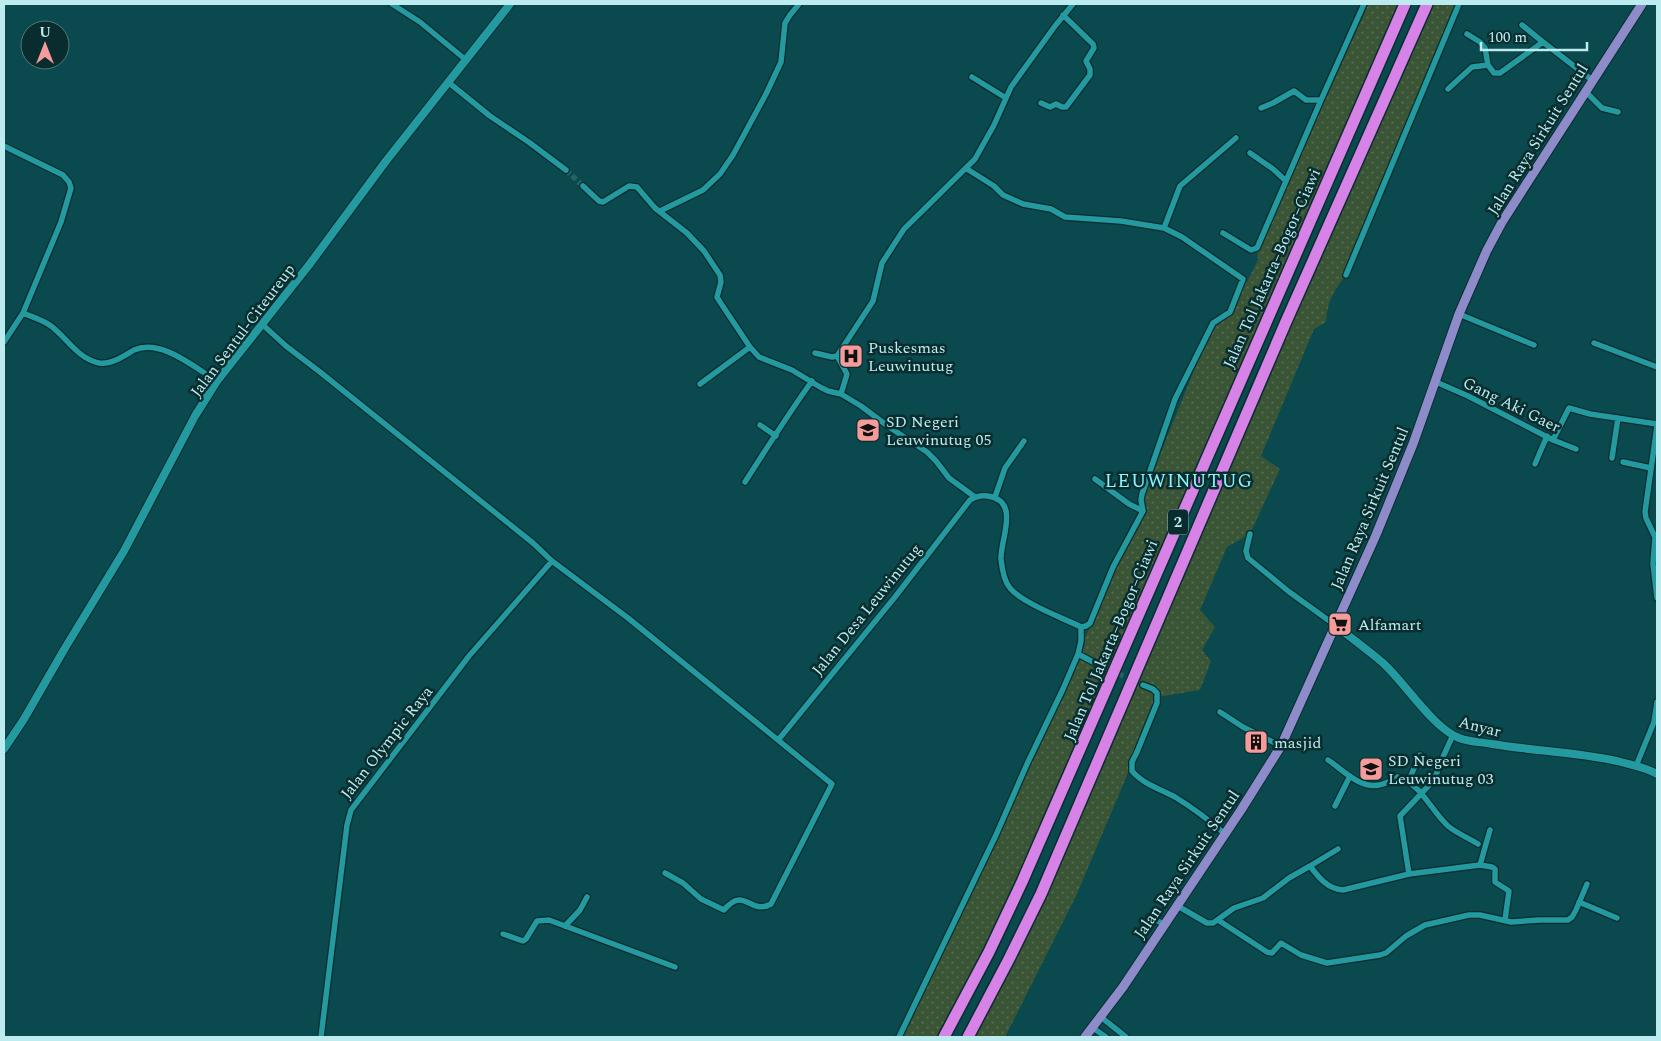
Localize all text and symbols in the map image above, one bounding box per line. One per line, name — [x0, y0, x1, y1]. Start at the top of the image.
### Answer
north arrow — [20, 20, 70, 70]
scale bar — [1481, 20, 1587, 52]
text: U — [39, 22, 51, 43]
text: 100 m — [1488, 26, 1527, 49]
street label: Jalan Raya Sirkuit Sentul — [1481, 59, 1594, 220]
street label: Jalan Tol Jakarta–Bogor–Ciawi — [1217, 165, 1327, 372]
street label: Jalan Sentul-Citeureup — [185, 259, 301, 402]
place label: Puskesmas Leuwinutug — [868, 336, 954, 378]
hospital icon: Puskesmas Leuwinutug — [838, 343, 864, 369]
street label: Gang Aki Gaer — [1459, 371, 1564, 439]
place label: SD Negeri Leuwinutug 05 — [886, 410, 992, 452]
school or university icon: SD Negeri Leuwinutug 05 — [855, 417, 881, 443]
street label: Jalan Raya Sirkuit Sentul — [1325, 423, 1415, 594]
district label: LEUWINUTUG — [1105, 467, 1253, 496]
road number: 2 — [1168, 510, 1188, 534]
street label: Jalan Tol Jakarta–Bogor–Ciawi — [1058, 536, 1164, 745]
street label: Jalan Desa Leuwinutug — [806, 538, 928, 681]
supermarket icon: Alfamart — [1327, 611, 1353, 637]
place label: Alfamart — [1358, 613, 1422, 637]
street label: Jalan Olympic Raya — [335, 681, 439, 804]
street label: Anyar — [1456, 710, 1504, 744]
building icon: masjid — [1243, 729, 1269, 755]
place label: masjid — [1274, 731, 1321, 755]
place label: SD Negeri Leuwinutug 03 — [1388, 749, 1494, 791]
school or university icon: SD Negeri Leuwinutug 03 — [1358, 756, 1384, 782]
street label: Jalan Raya Sirkuit Sentul — [1128, 785, 1246, 944]

